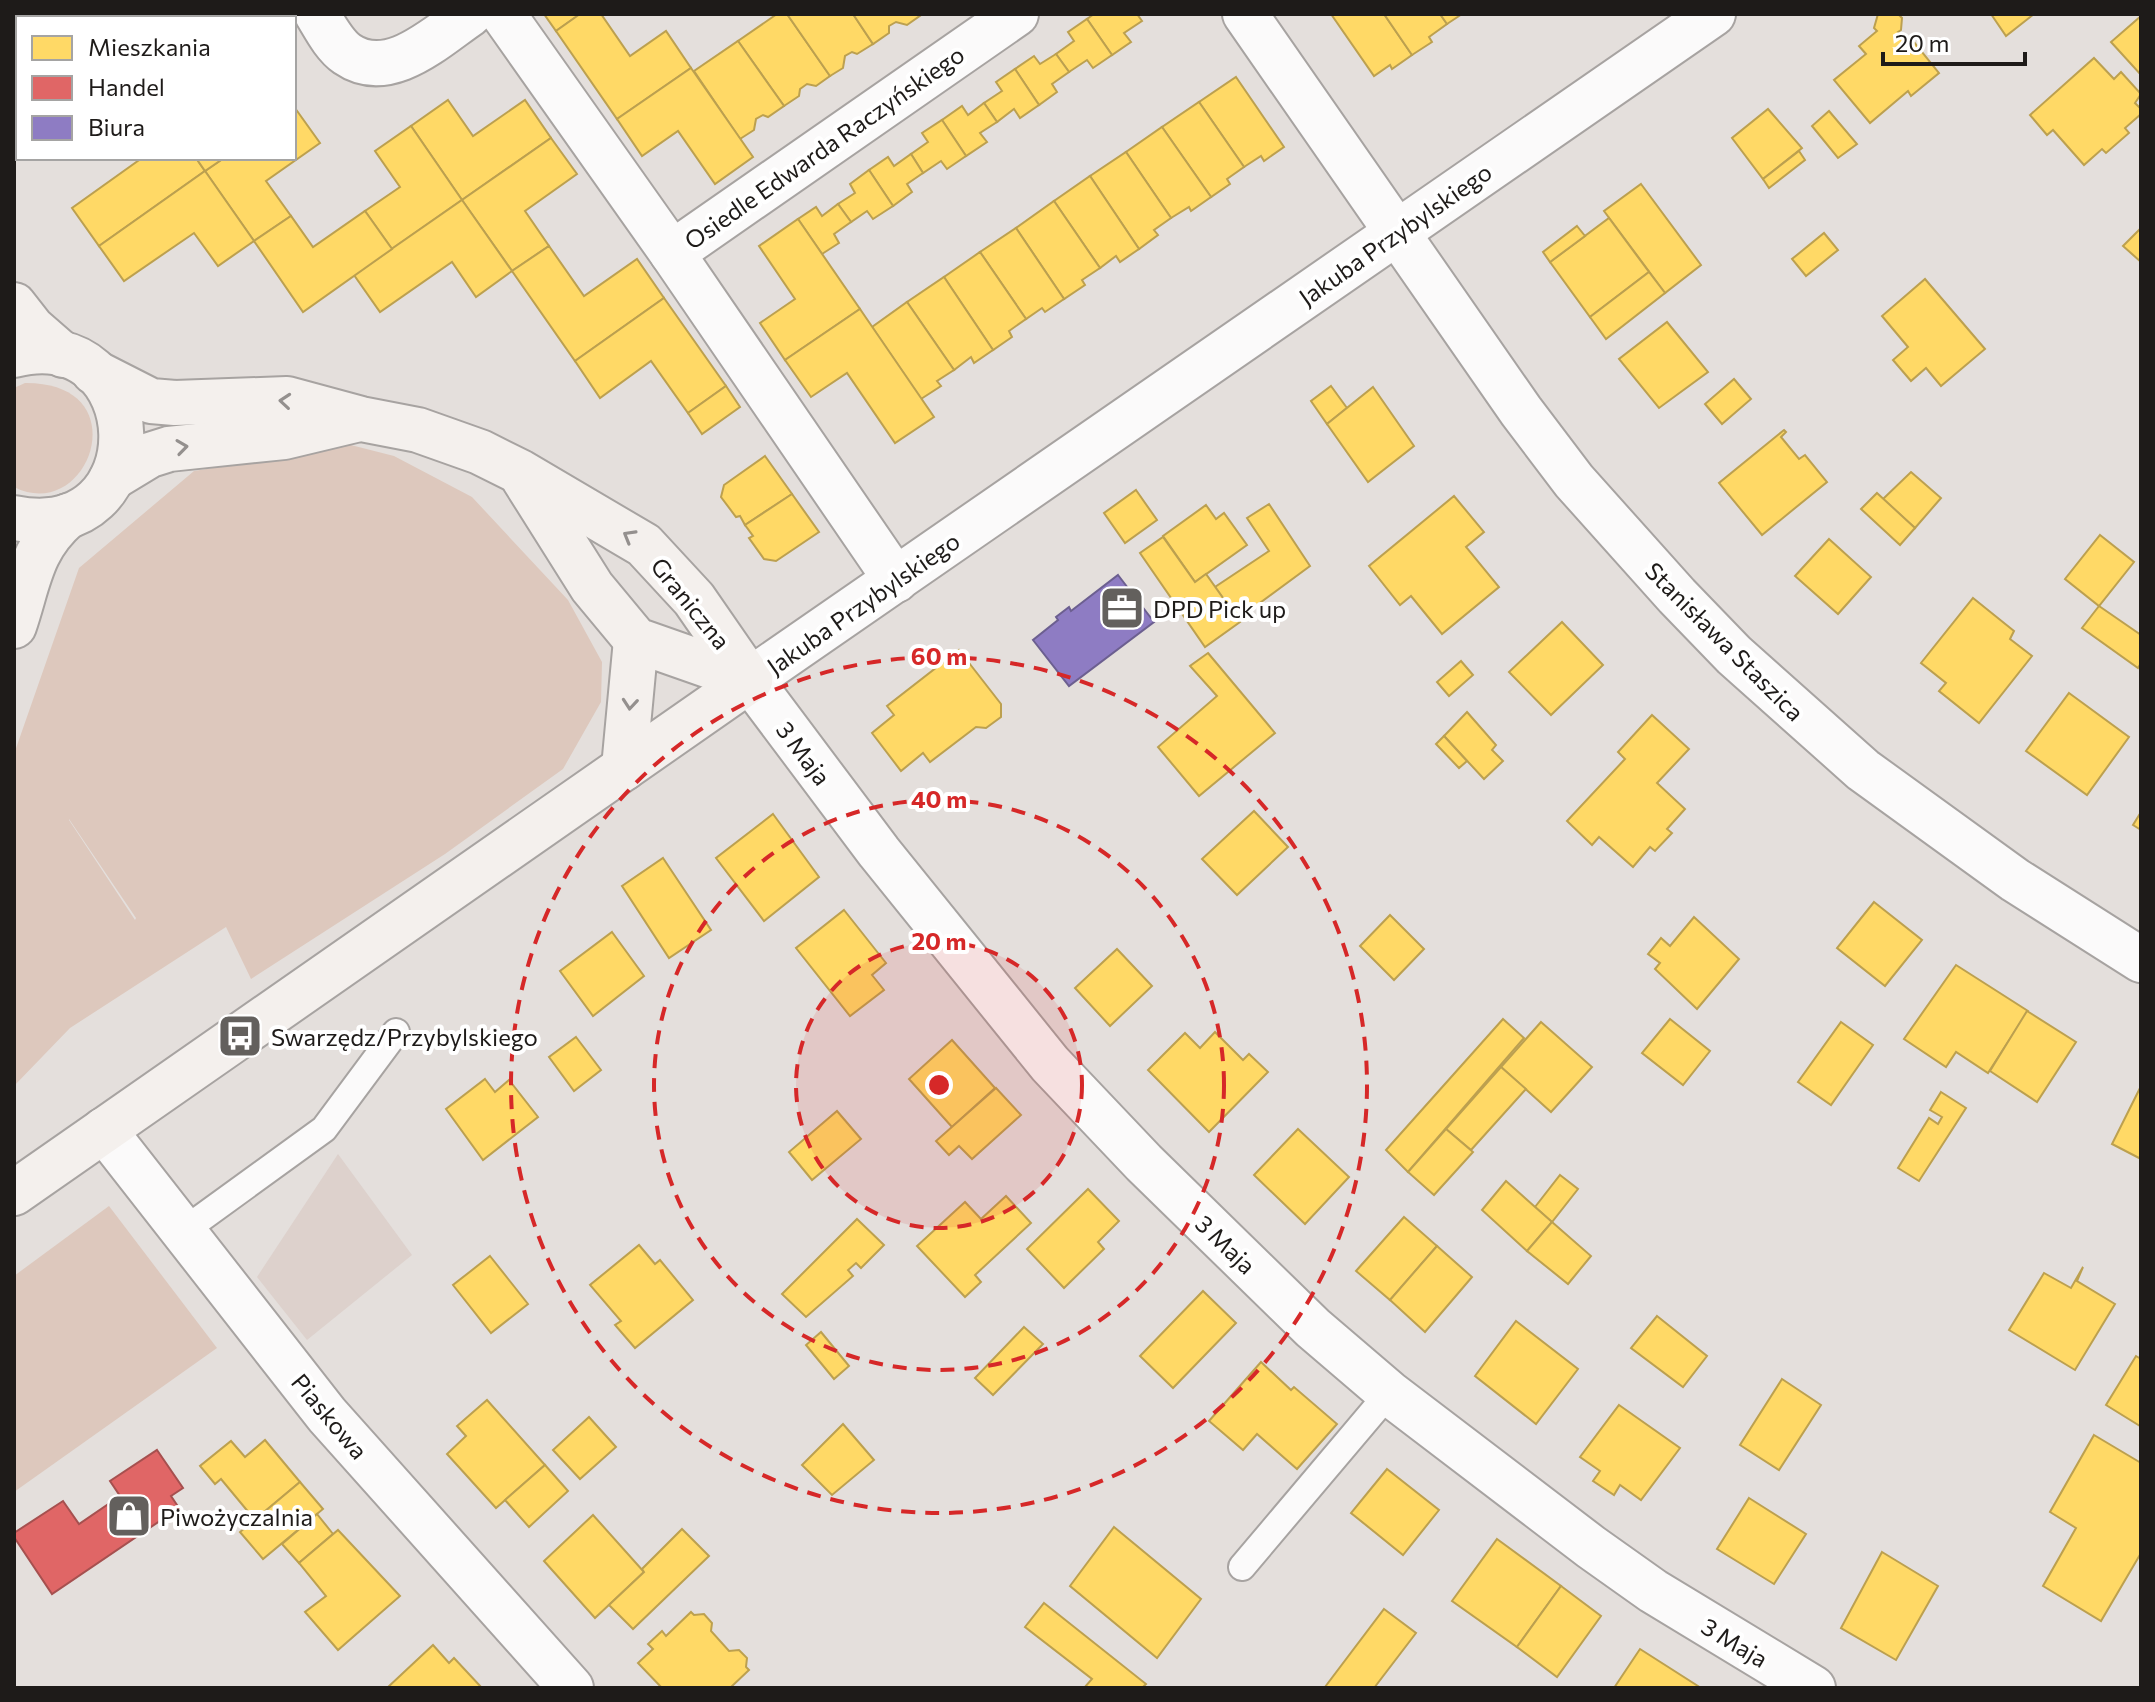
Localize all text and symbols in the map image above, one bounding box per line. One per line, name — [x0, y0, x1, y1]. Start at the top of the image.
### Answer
legend — [16, 16, 296, 160]
scale bar — [1883, 16, 2025, 66]
text: 20 m — [1895, 28, 1949, 57]
text: Mieszkania — [88, 32, 211, 61]
street label: Osiedle Edwarda Raczyńskiego — [679, 39, 969, 255]
text: Handel — [88, 72, 165, 101]
text: Biura — [88, 112, 145, 141]
street label: Jakuba Przybylskiego — [1293, 157, 1497, 311]
one-way arrow — [278, 393, 291, 410]
one-way arrow — [175, 439, 189, 456]
street label: Jakuba Przybylskiego — [761, 526, 965, 680]
one-way arrow — [623, 530, 638, 546]
street label: Graniczna — [645, 551, 737, 655]
street label: Stanisława Staszica — [1640, 556, 1810, 726]
office icon: DPD Pick up — [1098, 584, 1146, 632]
place label: DPD Pick up — [1153, 594, 1286, 623]
text: 60 m — [911, 641, 967, 670]
one-way arrow — [622, 698, 639, 711]
street label: 3 Maja — [771, 715, 837, 791]
text: 40 m — [911, 784, 967, 813]
text: 20 m — [912, 926, 966, 955]
bus stop icon: Swarzędz/Przybylskiego — [216, 1012, 264, 1060]
place label: Swarzędz/Przybylskiego — [271, 1022, 538, 1051]
centre of rings — [925, 1071, 953, 1099]
street label: 3 Maja — [1190, 1208, 1262, 1280]
street label: Piaskowa — [286, 1367, 374, 1465]
shop icon: Piwożyczalnia — [105, 1492, 153, 1540]
place label: Piwożyczalnia — [160, 1502, 313, 1531]
street label: 3 Maja — [1697, 1611, 1773, 1673]

